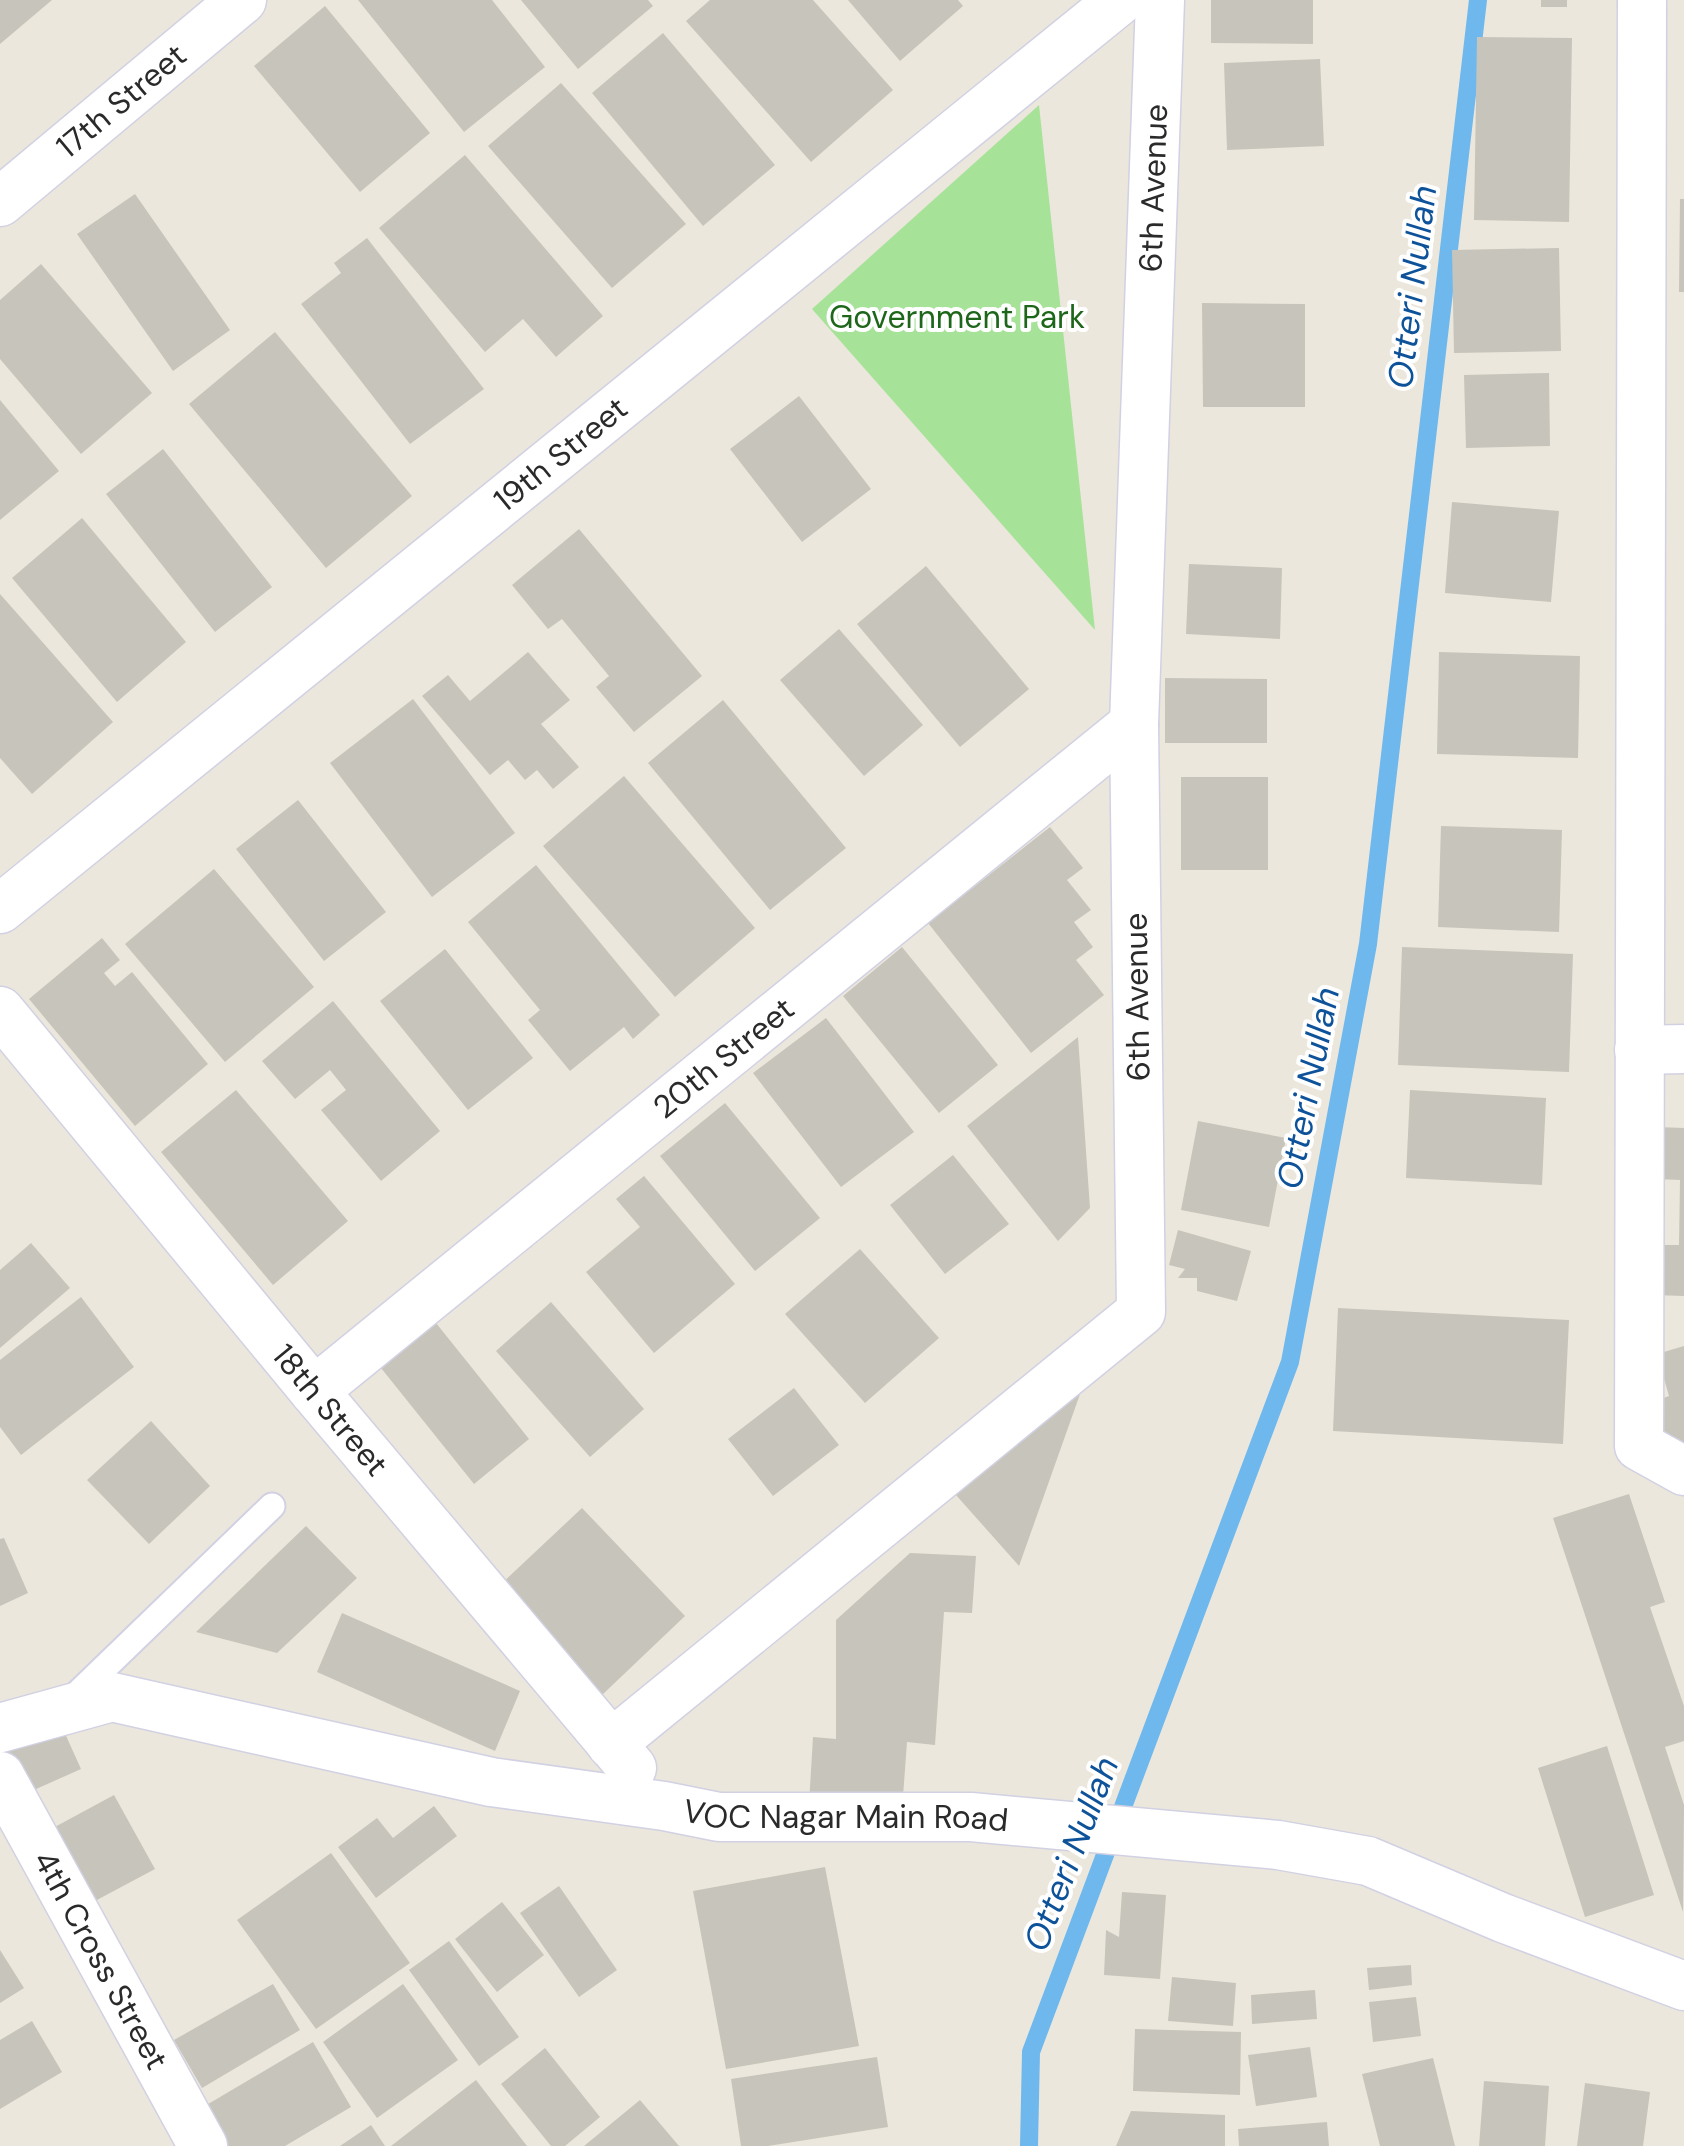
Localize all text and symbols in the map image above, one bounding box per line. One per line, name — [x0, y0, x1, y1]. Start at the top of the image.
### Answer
street label: 17th Street — [47, 34, 195, 167]
street label: 6th Avenue — [1129, 103, 1177, 273]
water label: Otteri Nullah — [1377, 183, 1447, 391]
park label: Government Park — [829, 296, 1085, 338]
street label: 19th Street — [485, 387, 636, 521]
street label: 6th Avenue — [1115, 912, 1159, 1082]
water label: Otteri Nullah — [1266, 983, 1350, 1193]
street label: 20th Street — [644, 988, 803, 1128]
street label: 18th Street — [263, 1335, 398, 1485]
water label: Otteri Nullah — [1013, 1750, 1129, 1958]
street label: VOC Nagar Main Road — [679, 1789, 1010, 1841]
street label: 4th Cross Street — [24, 1843, 178, 2077]

